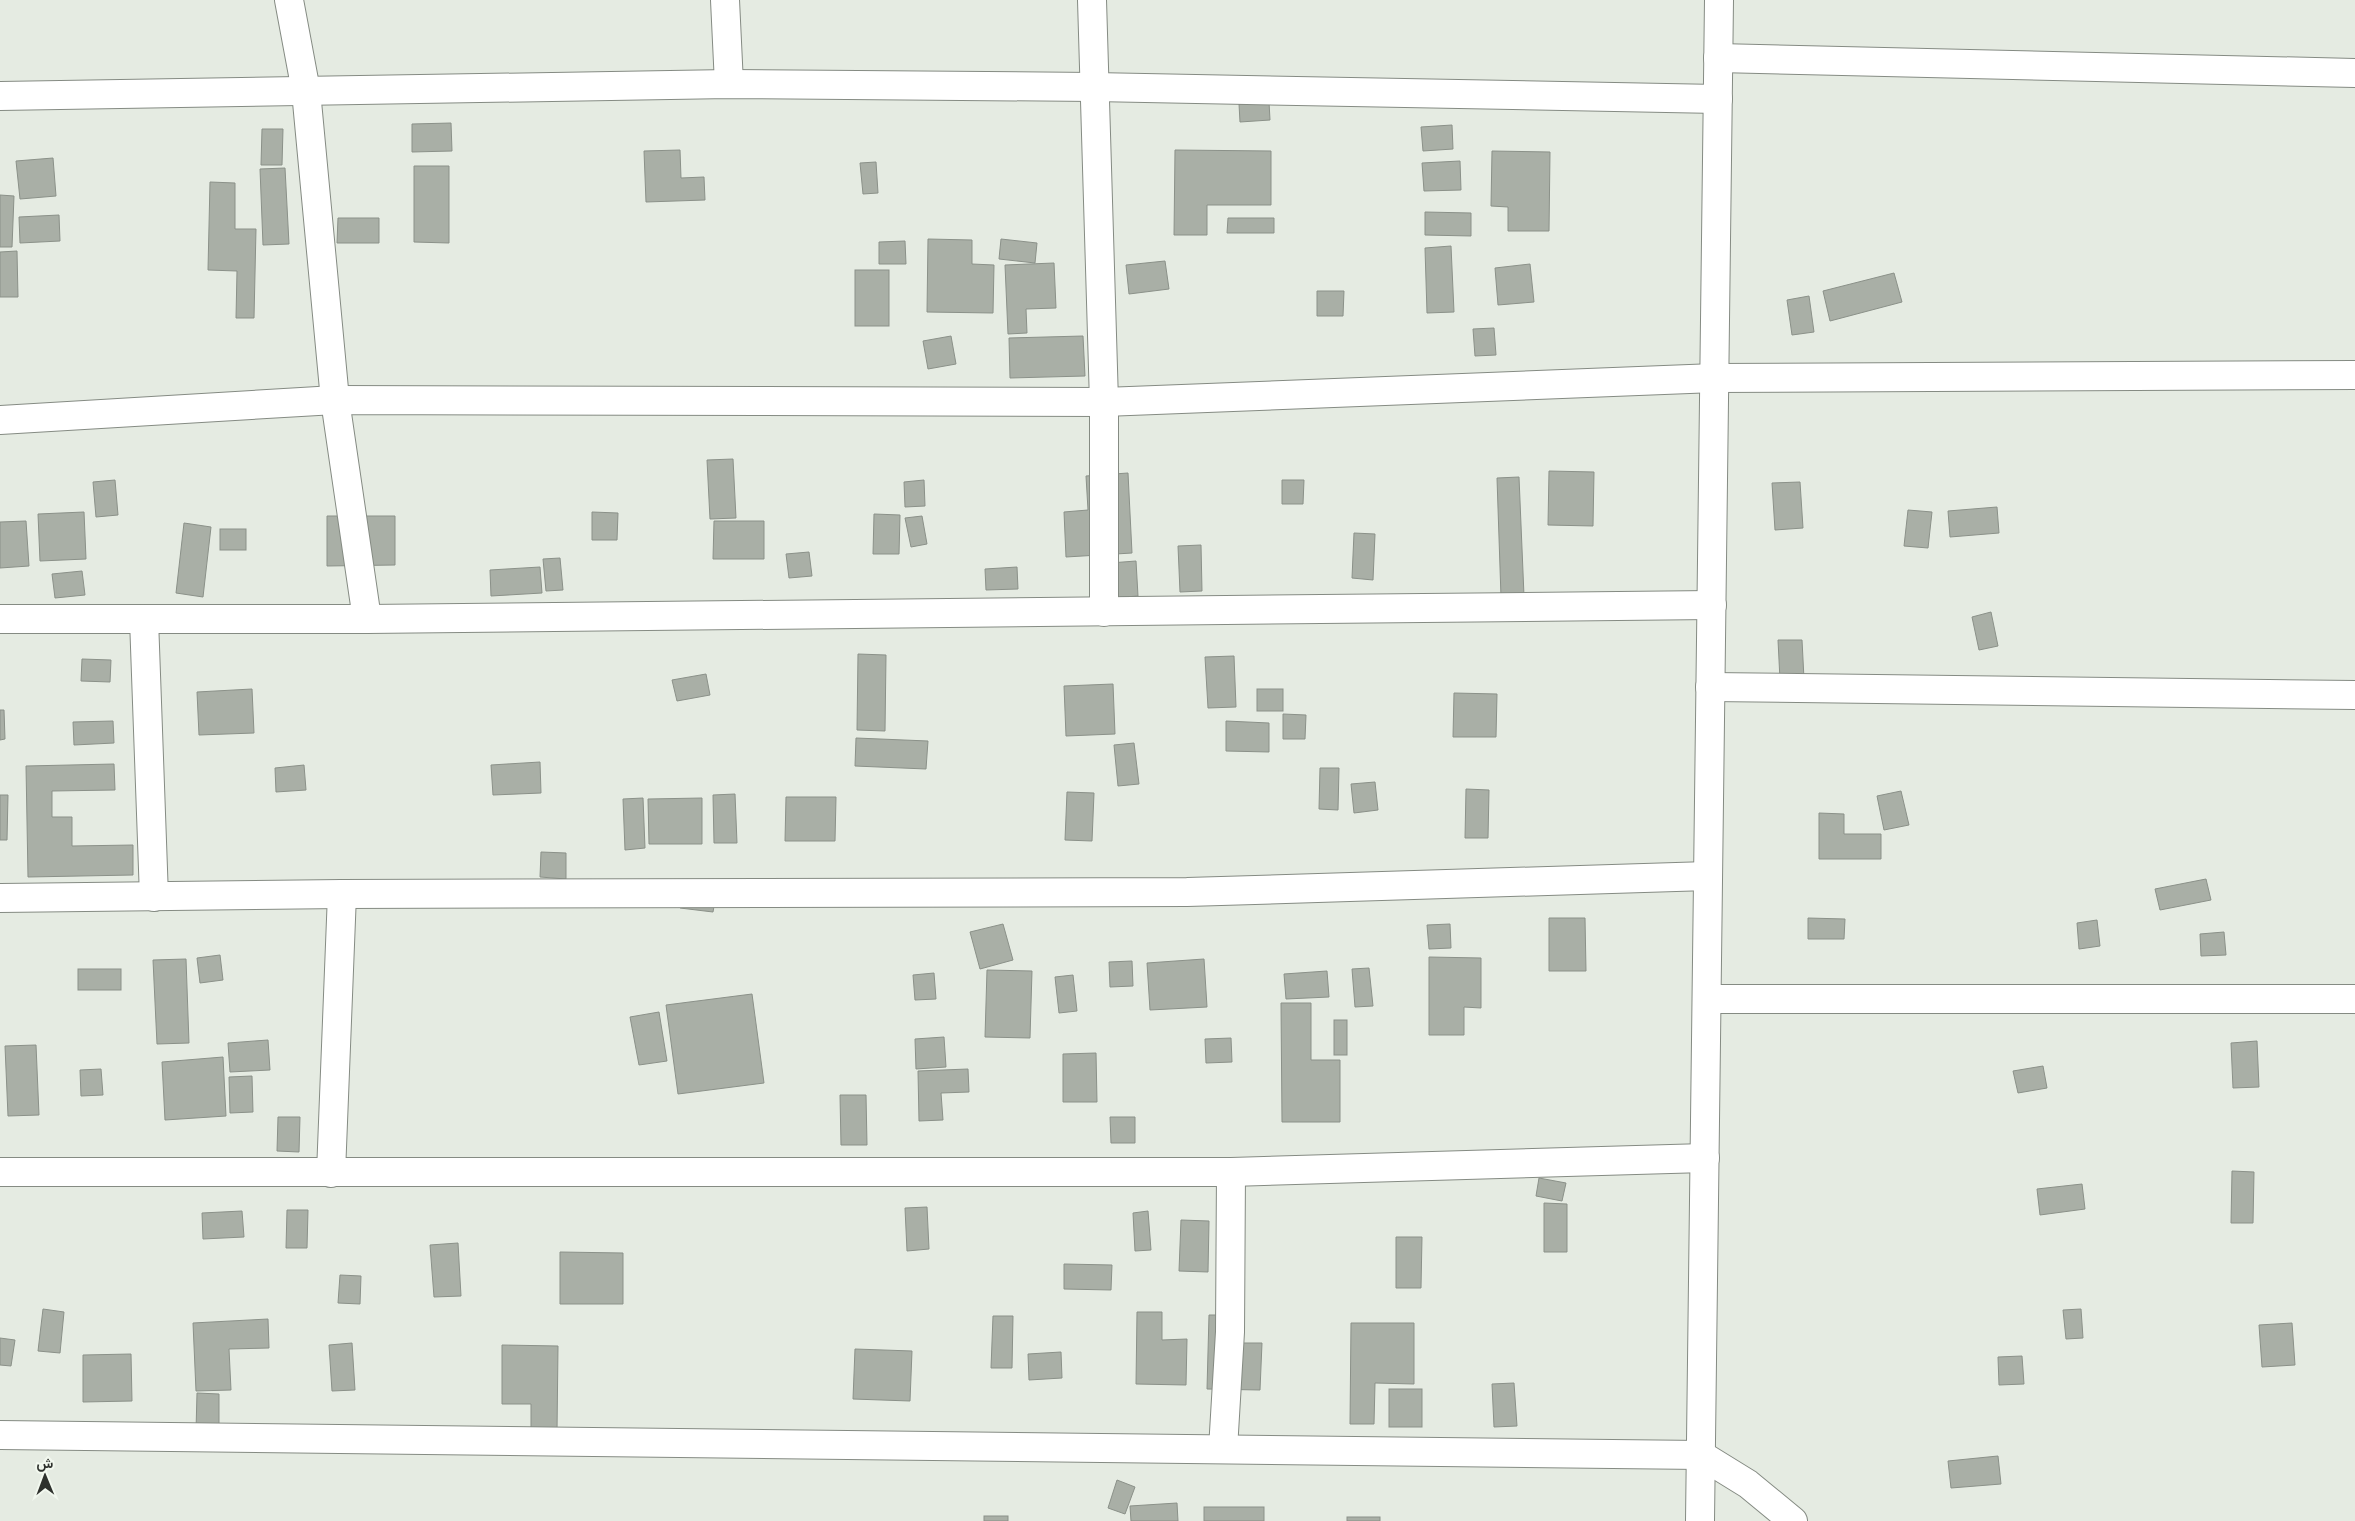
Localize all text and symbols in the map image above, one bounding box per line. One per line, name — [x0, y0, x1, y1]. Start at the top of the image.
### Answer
north arrow — [20, 1451, 70, 1501]
text: ش — [36, 1454, 54, 1472]

